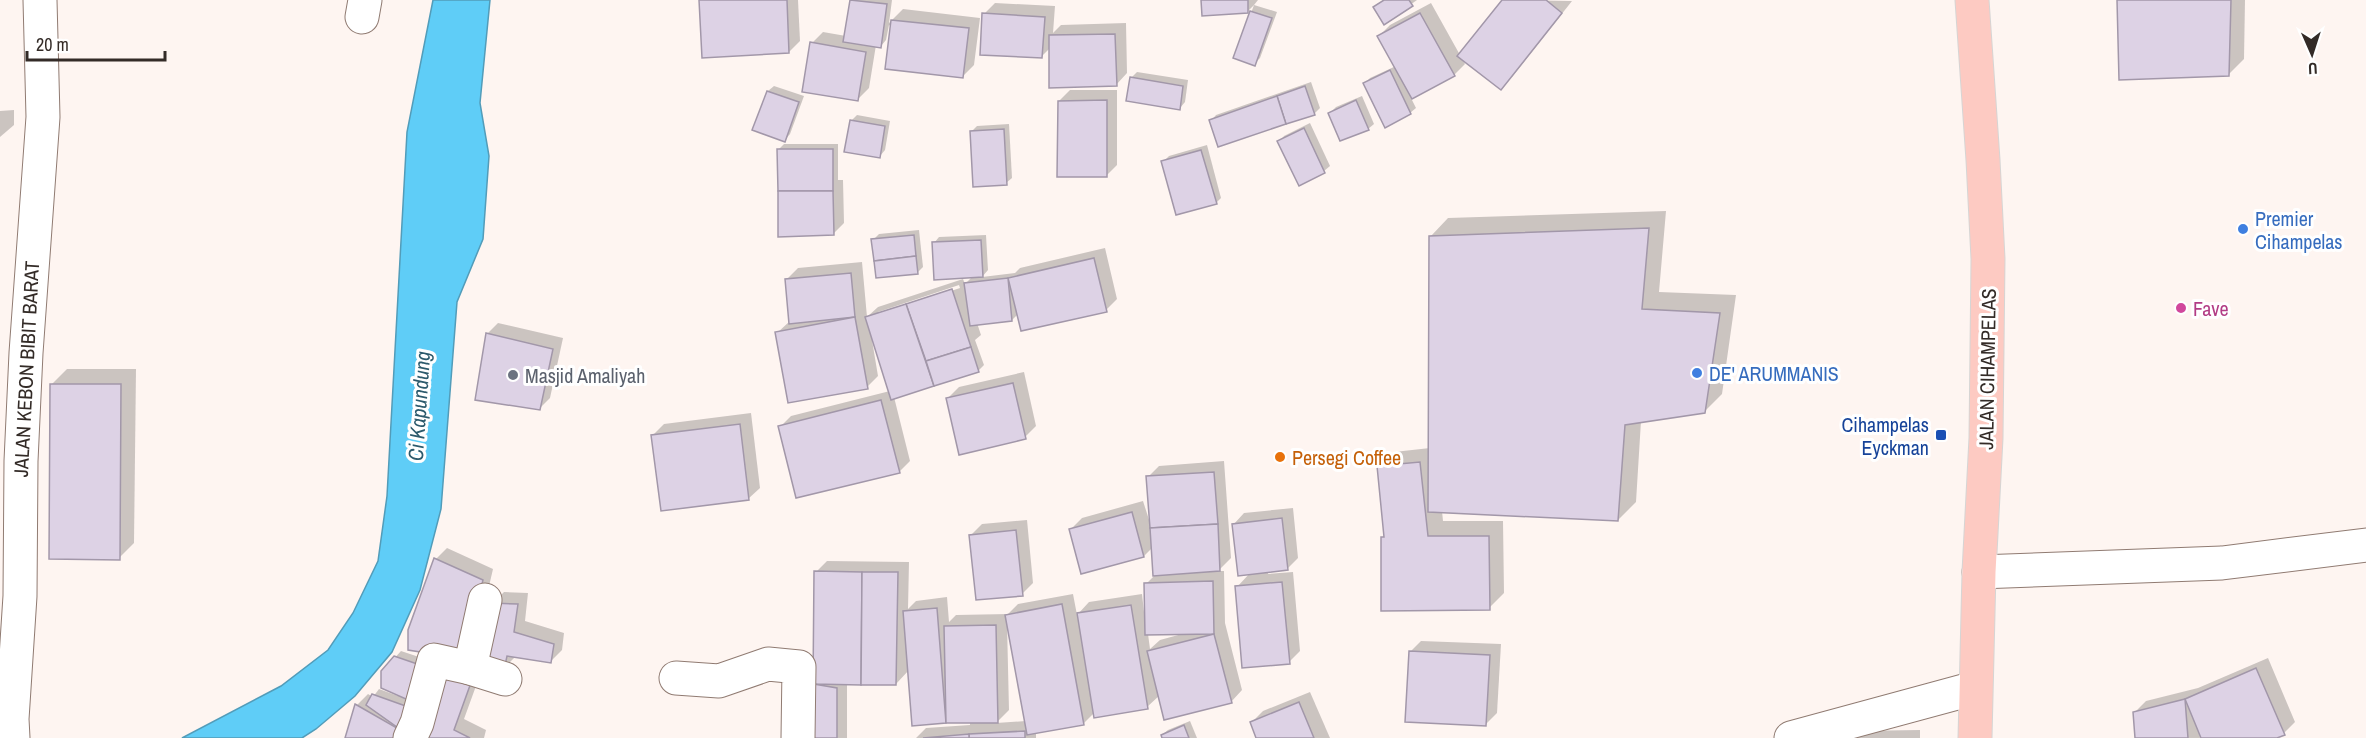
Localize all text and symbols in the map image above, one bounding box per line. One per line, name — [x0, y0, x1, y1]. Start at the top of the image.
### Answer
scale bar — [27, 24, 165, 62]
north arrow — [2282, 24, 2342, 84]
text: 20 m — [36, 32, 69, 57]
text: U — [2307, 58, 2318, 80]
place label: Premier Cihampelas — [2255, 205, 2343, 255]
marker: Premier Cihampelas — [2236, 222, 2250, 236]
street label: JALAN KEBON BIBIT BARAT — [7, 260, 45, 478]
street label: JALAN CIHAMPELAS — [1972, 288, 2002, 450]
place label: Fave — [2193, 295, 2229, 322]
marker: Fave — [2174, 301, 2188, 315]
water label: Ci Kapundung — [401, 350, 437, 462]
place label: DE' ARUMMANIS — [1709, 360, 1839, 387]
place label: Masjid Amaliyah — [525, 362, 645, 389]
marker: DE' ARUMMANIS — [1690, 366, 1704, 380]
marker: Masjid Amaliyah — [506, 368, 520, 382]
place label: Cihampelas Eyckman — [1842, 411, 1929, 461]
marker: Cihampelas Eyckman — [1934, 428, 1948, 442]
place label: Persegi Coffee — [1292, 444, 1401, 471]
marker: Persegi Coffee — [1273, 450, 1287, 464]

